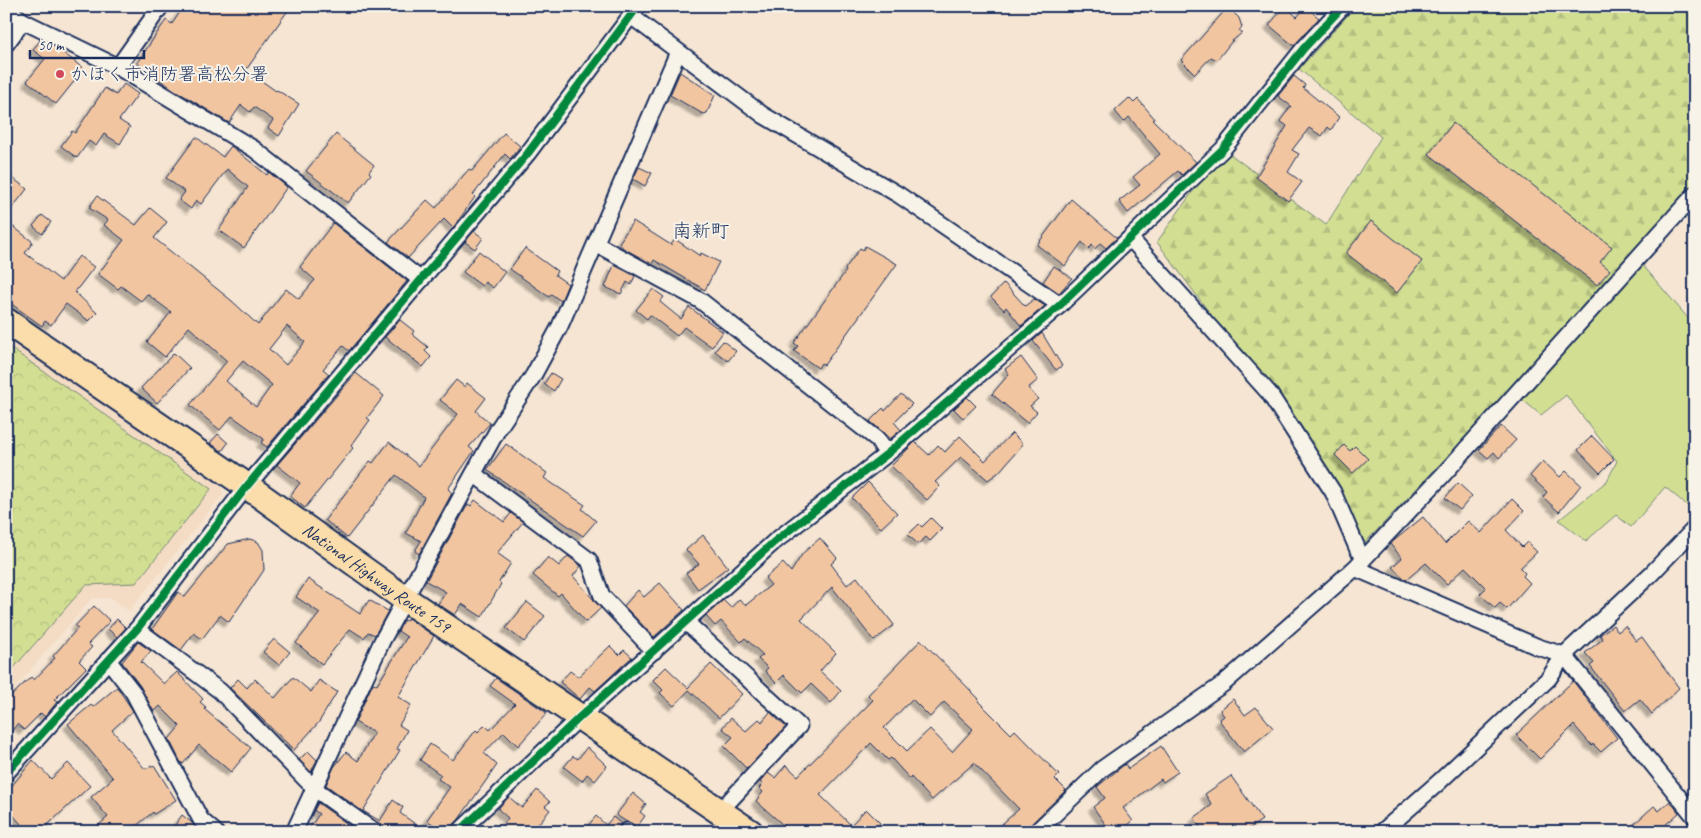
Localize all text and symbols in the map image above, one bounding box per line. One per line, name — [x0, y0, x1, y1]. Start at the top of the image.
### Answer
scale bar — [30, 28, 144, 60]
text: 50 m — [38, 36, 65, 55]
place label: かほく市消防署高松分署 — [70, 63, 268, 85]
marker: かほく市消防署高松分署 — [54, 68, 66, 80]
district label: 南新町 — [672, 219, 730, 243]
street label: National Highway Route 159 — [298, 518, 456, 639]

